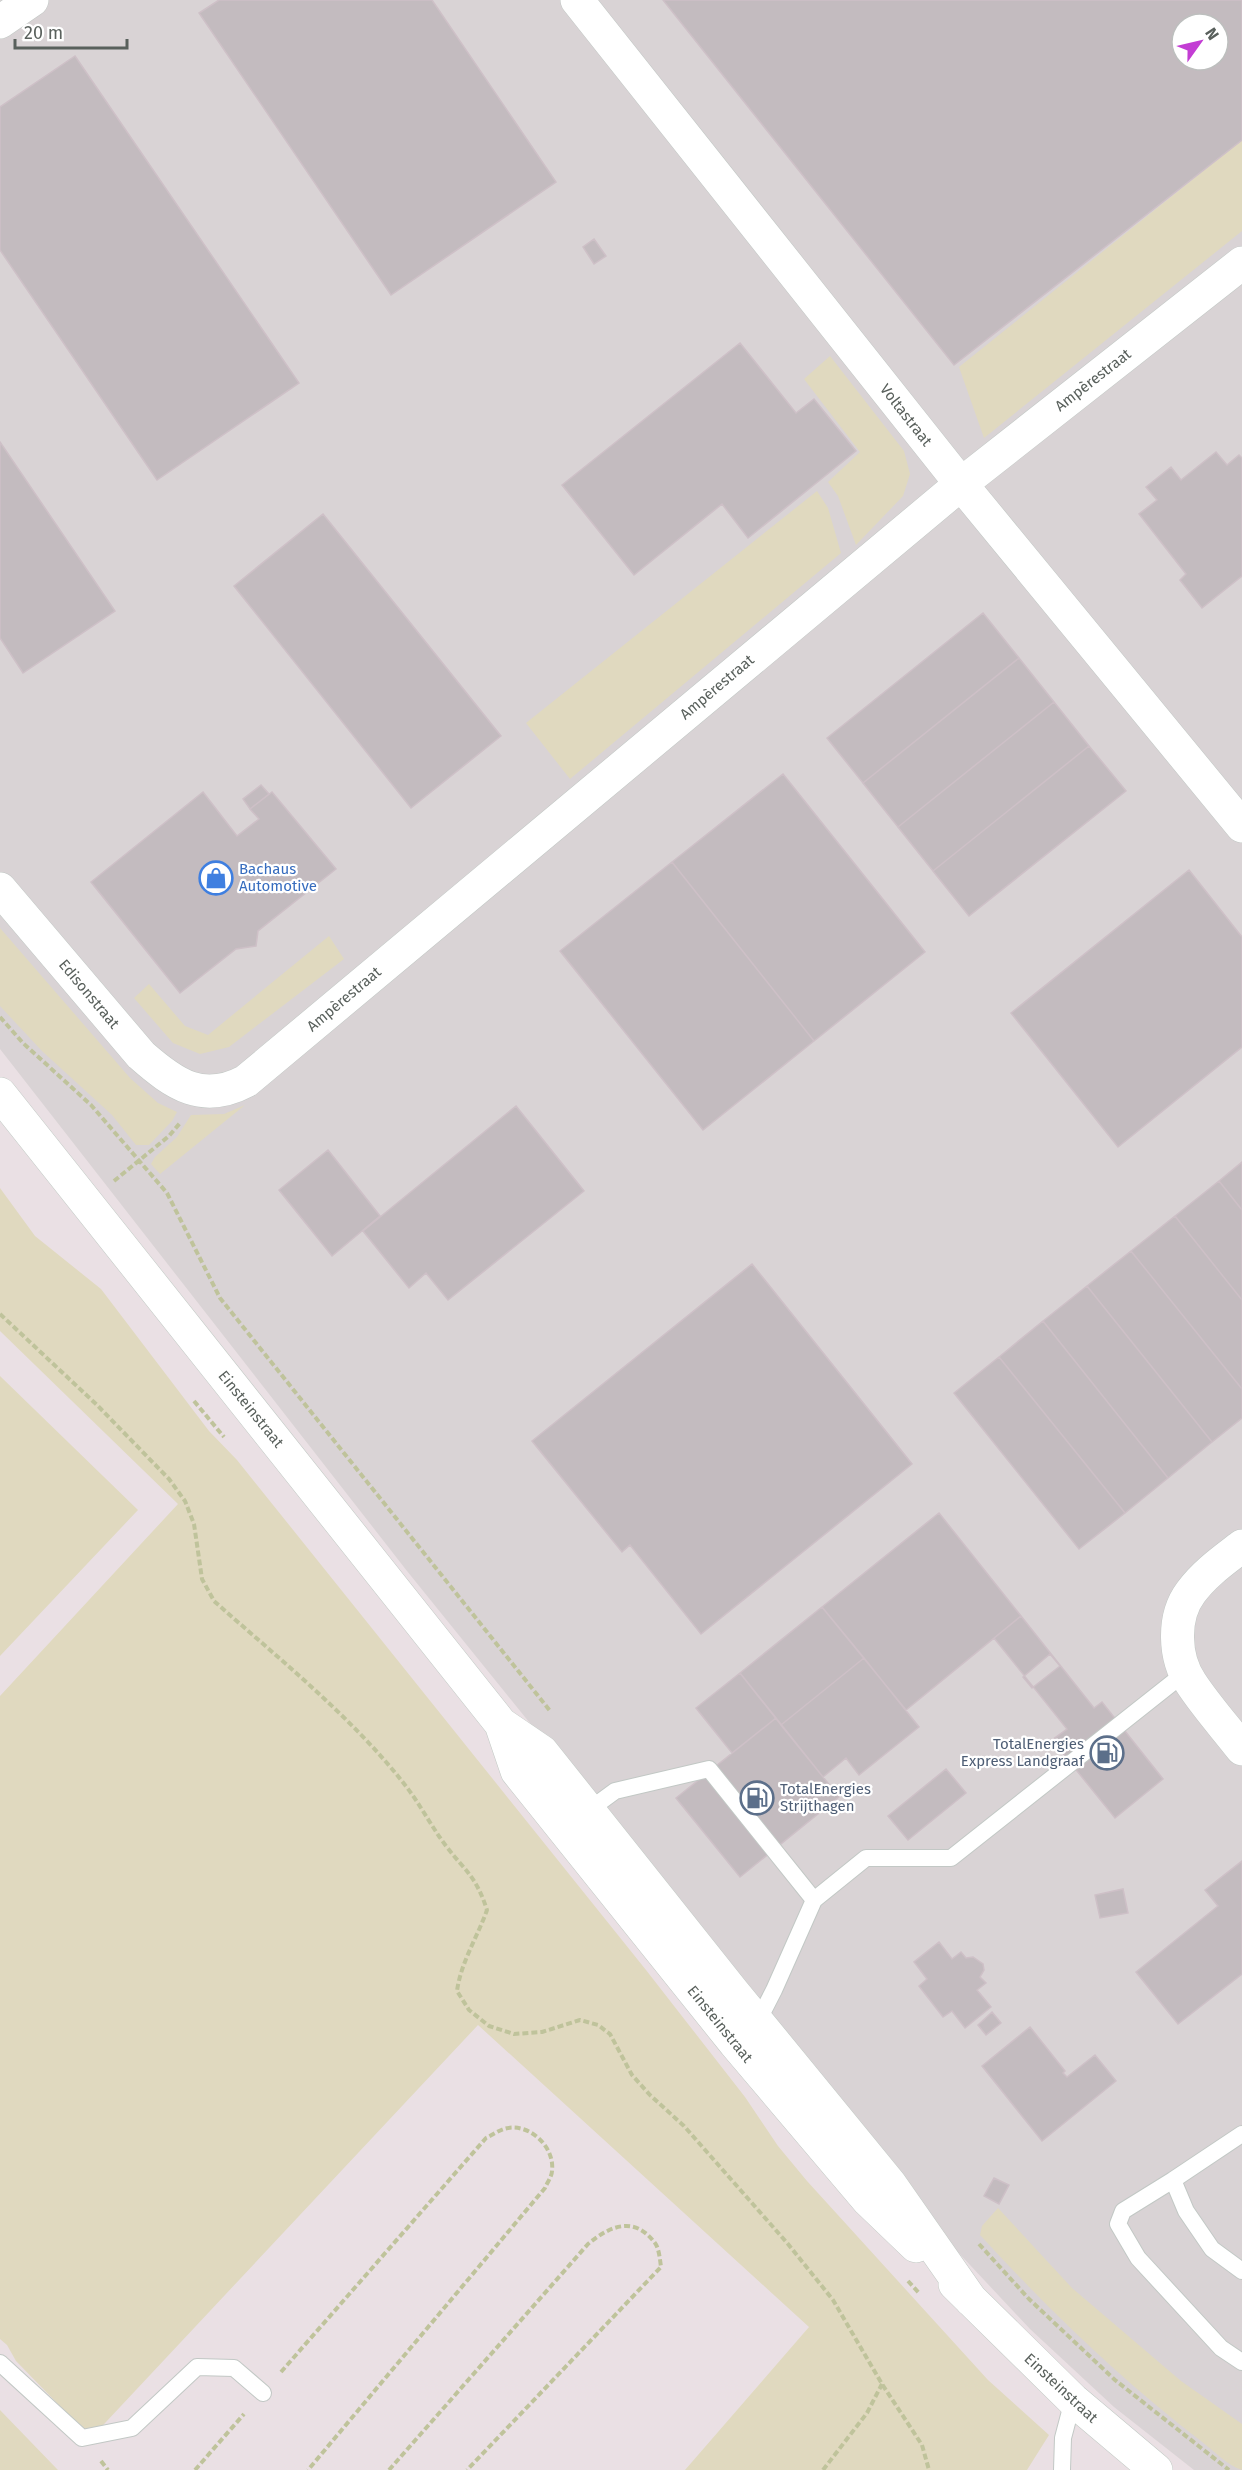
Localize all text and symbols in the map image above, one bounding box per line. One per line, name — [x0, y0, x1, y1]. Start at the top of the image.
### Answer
scale bar — [15, 12, 128, 50]
north arrow — [1170, 12, 1230, 72]
text: 20 m — [24, 22, 63, 44]
text: N — [1201, 24, 1223, 44]
street label: Ampèrestraat — [1051, 344, 1135, 415]
street label: Voltastraat — [876, 380, 936, 450]
street label: Ampèrestraat — [676, 650, 758, 723]
shop icon: Bachaus Automotive — [198, 860, 234, 896]
place label: Bachaus Automotive — [239, 860, 317, 895]
street label: Edisonstraat — [55, 956, 124, 1033]
street label: Ampèrestraat — [303, 962, 385, 1035]
street label: Einsteinstraat — [214, 1367, 288, 1452]
place label: TotalEnergies Express Landgraaf — [961, 1735, 1085, 1770]
fuel station icon: TotalEnergies Express Landgraaf — [1089, 1735, 1125, 1771]
fuel station icon: TotalEnergies Strijthagen — [739, 1780, 775, 1816]
place label: TotalEnergies Strijthagen — [780, 1780, 871, 1815]
street label: Einsteinstraat — [683, 1982, 757, 2067]
street label: Einsteinstraat — [1021, 2349, 1102, 2427]

